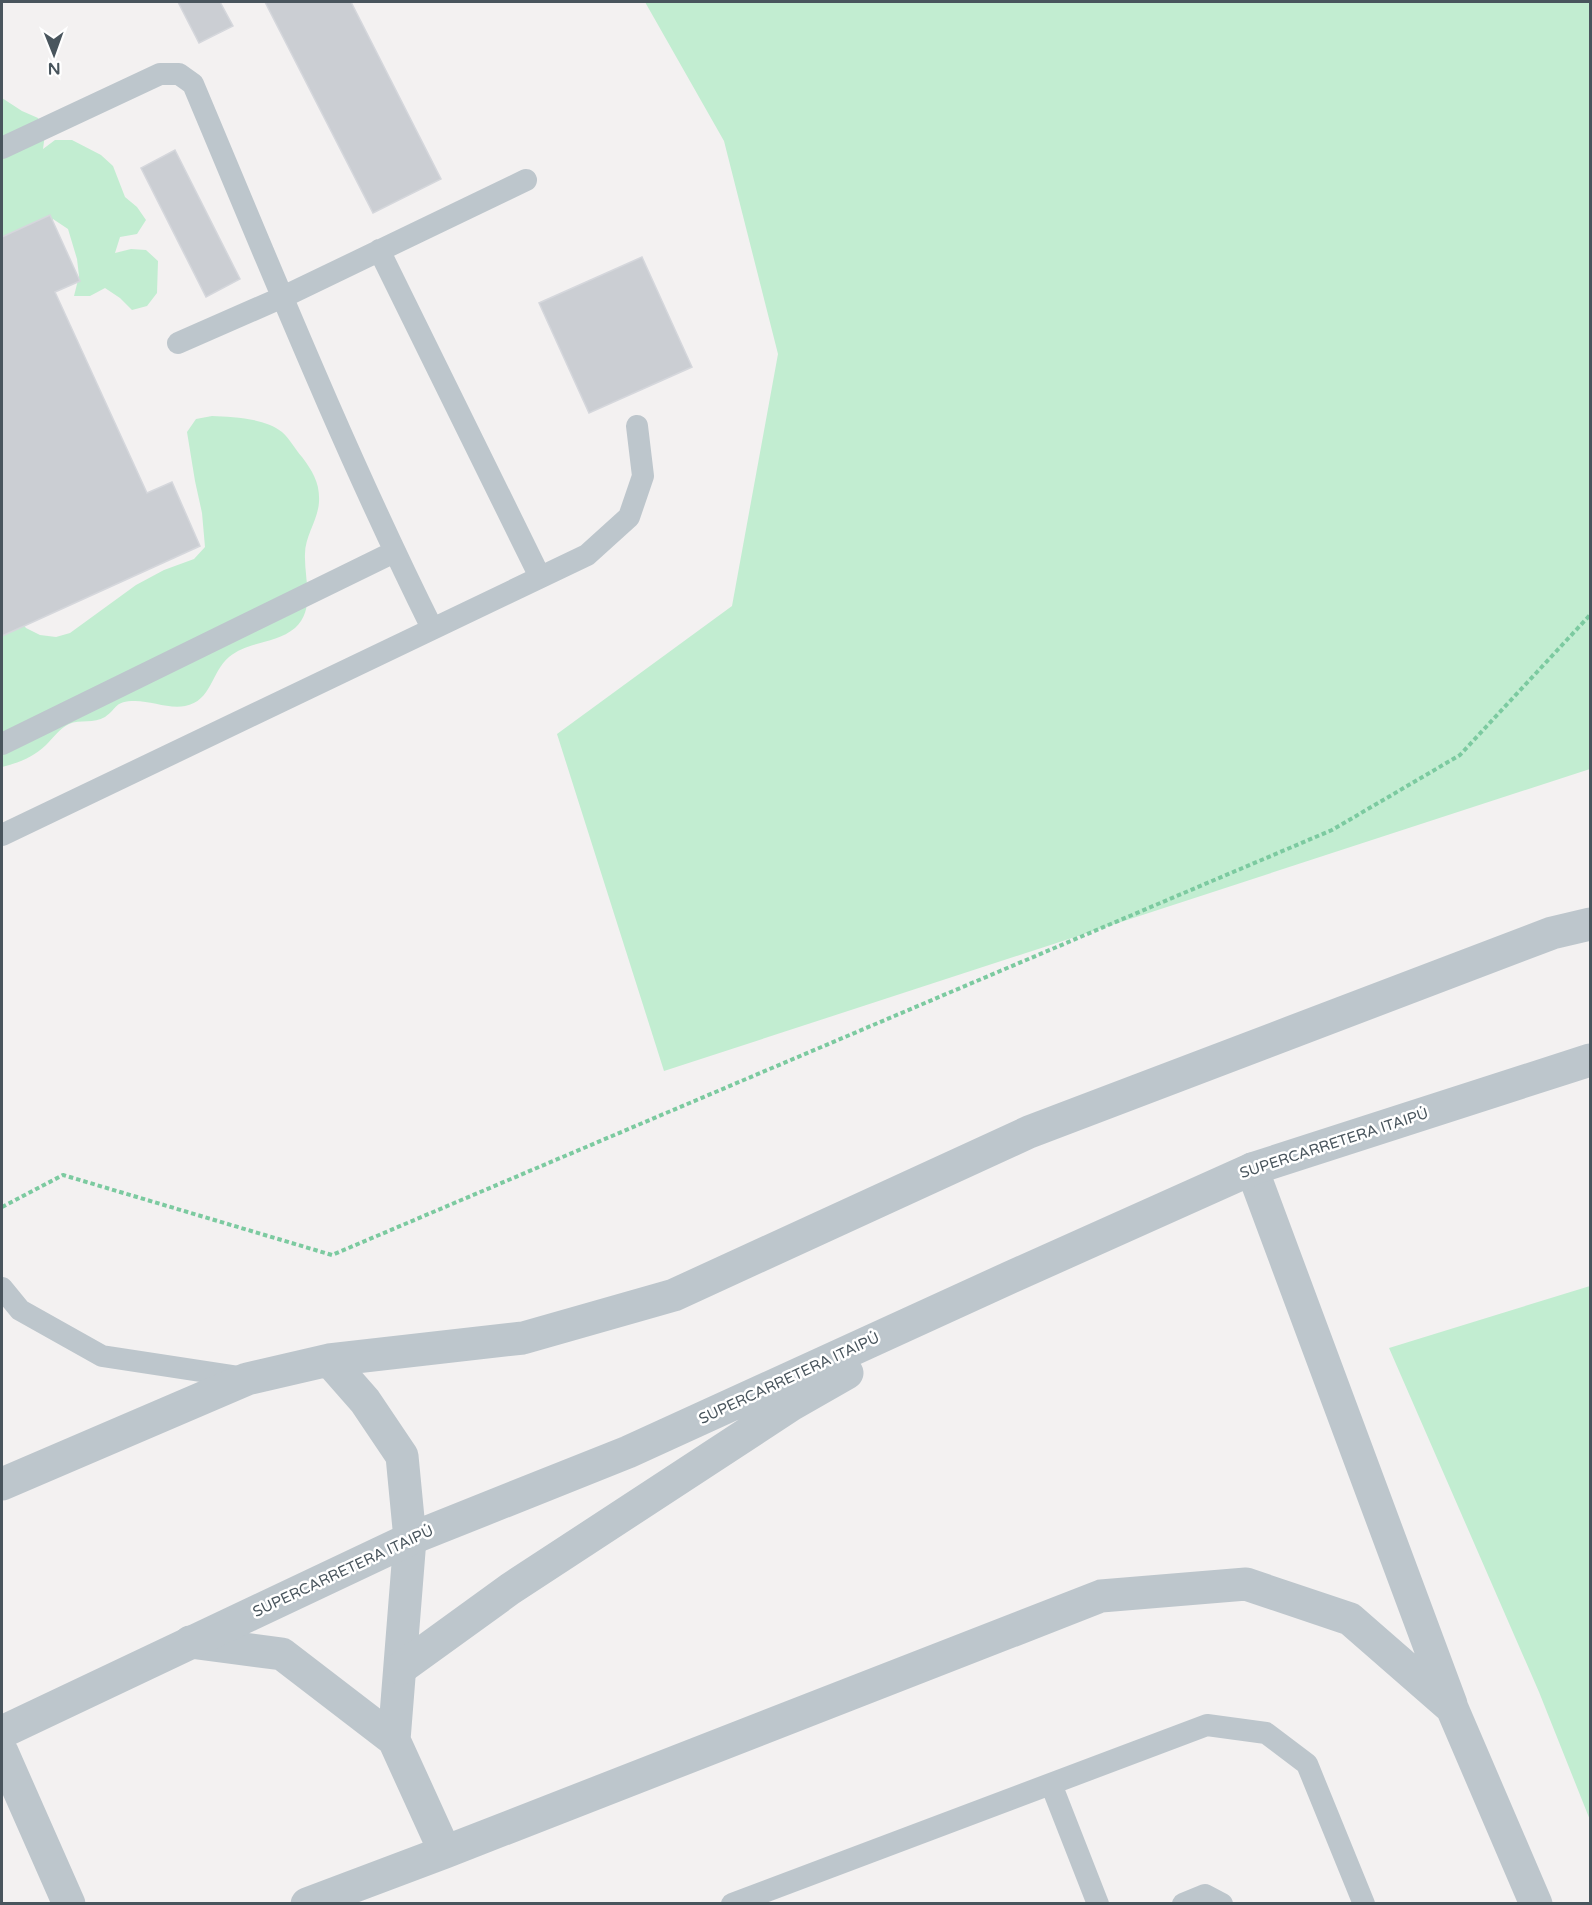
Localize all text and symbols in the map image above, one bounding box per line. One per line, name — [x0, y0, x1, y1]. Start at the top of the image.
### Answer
north arrow — [24, 24, 84, 84]
text: N — [48, 58, 61, 78]
street label: SUPERCARRETERA ITAIPÚ — [1237, 1104, 1431, 1182]
street label: SUPERCARRETERA ITAIPÚ — [696, 1328, 882, 1428]
street label: SUPERCARRETERA ITAIPÚ — [250, 1521, 436, 1621]

